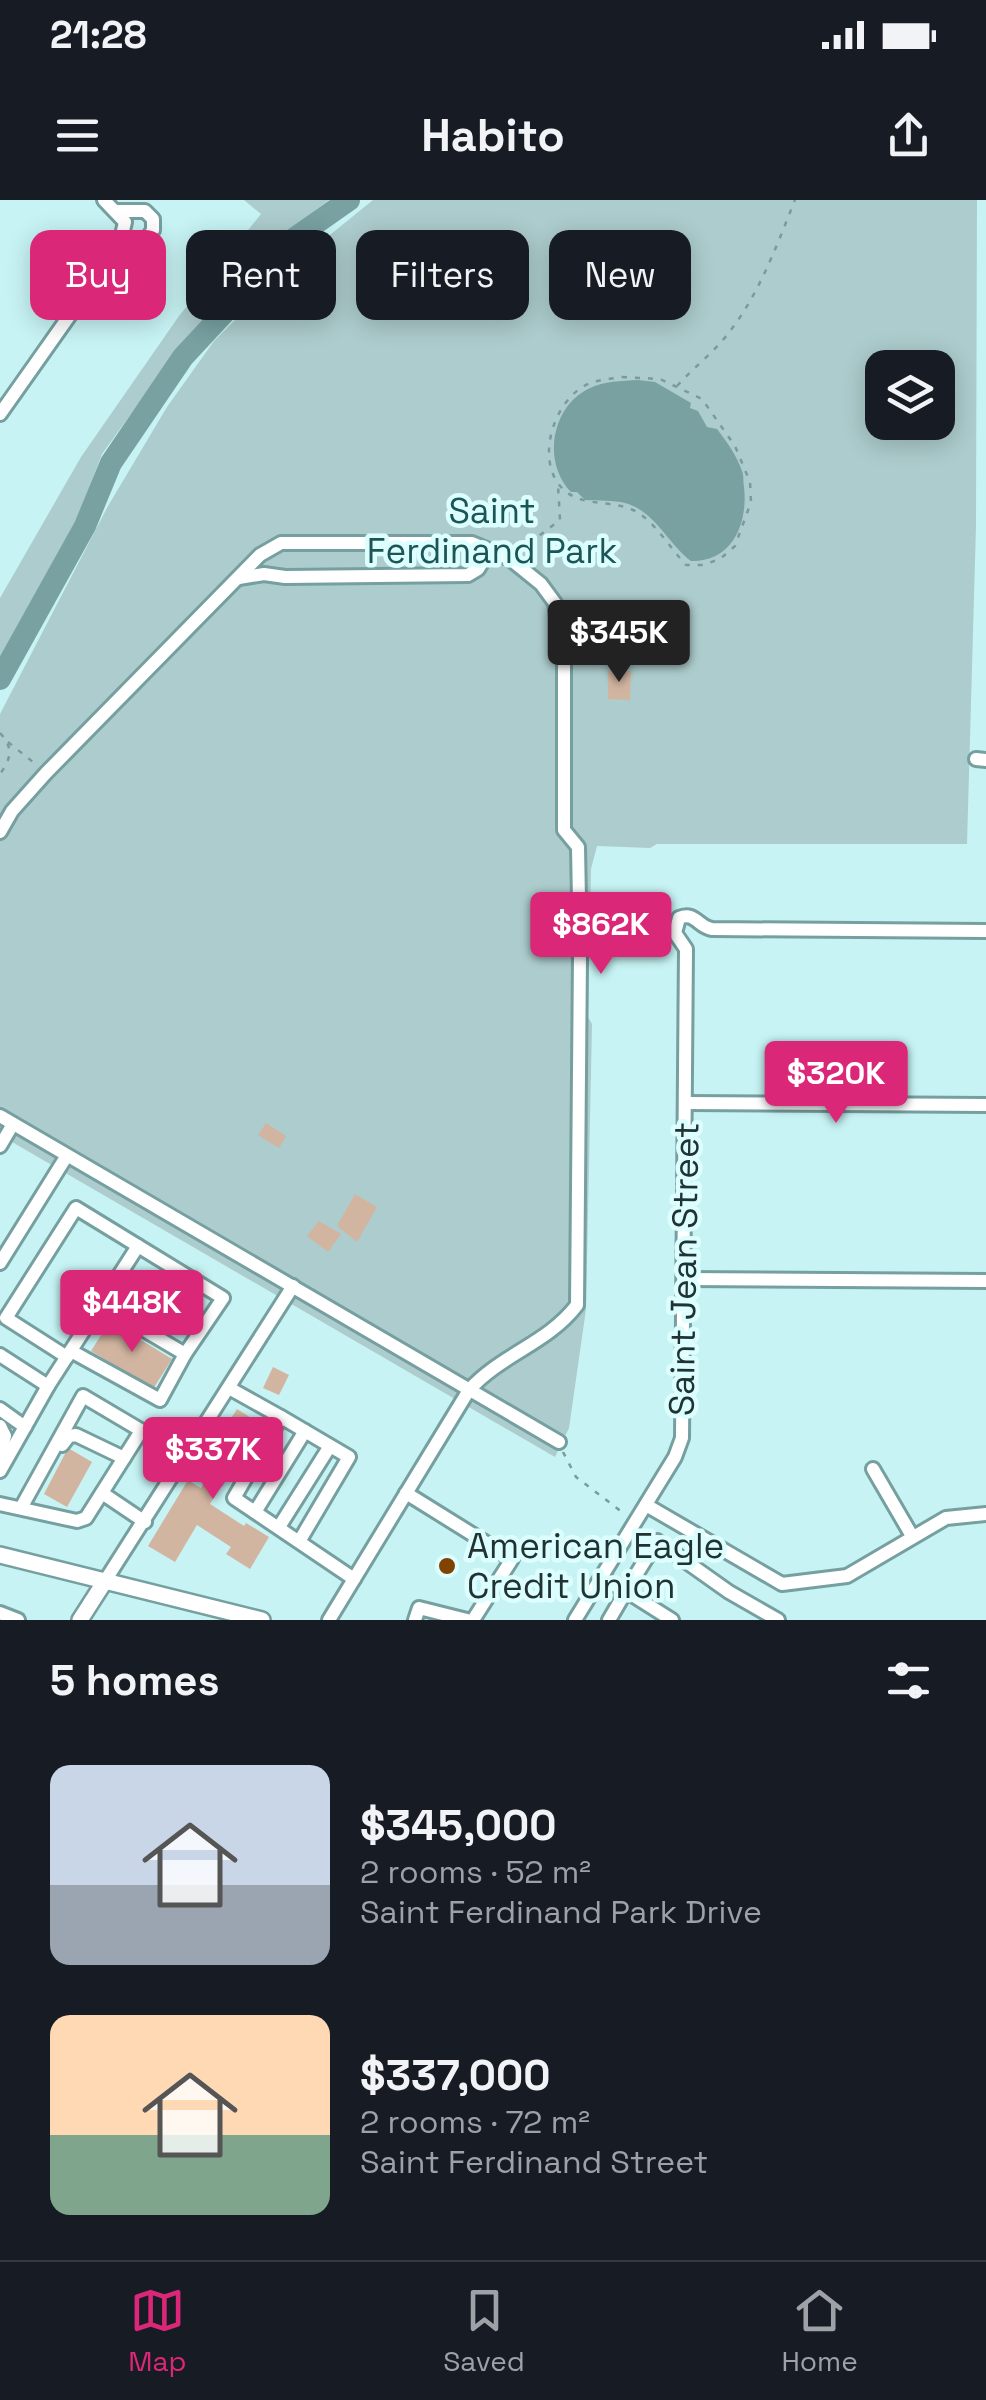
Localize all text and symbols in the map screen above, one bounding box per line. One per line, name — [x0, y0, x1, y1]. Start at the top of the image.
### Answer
text: 21:28 — [50, 11, 146, 59]
text: Habito — [421, 107, 565, 164]
icon: menu — [50, 108, 105, 163]
icon: share — [881, 108, 936, 163]
chip: Buy — [30, 230, 166, 320]
chip: Rent — [186, 230, 336, 320]
chip: Filters — [356, 230, 529, 320]
chip: New — [549, 230, 691, 320]
map controls — [865, 350, 955, 440]
button: layers — [865, 350, 955, 440]
park label: Saint Ferdinand Park — [367, 489, 617, 573]
pin: $345K — [549, 600, 689, 685]
text: $345K — [570, 612, 668, 652]
pin: $862K — [531, 892, 671, 977]
text: $862K — [552, 904, 650, 944]
pin: $320K — [766, 1041, 906, 1126]
text: $320K — [787, 1053, 885, 1093]
street label: Saint Jean Street — [659, 1121, 709, 1417]
pin: $448K — [62, 1270, 202, 1355]
text: $448K — [82, 1282, 182, 1322]
pin: $337K — [143, 1417, 283, 1502]
text: $337K — [165, 1429, 261, 1469]
place label: American Eagle Credit Union — [467, 1524, 724, 1608]
marker: American Eagle Credit Union — [436, 1555, 458, 1577]
icon: filters — [881, 1653, 936, 1708]
text: 5 homes — [50, 1654, 220, 1707]
text: $345,000 — [360, 1799, 556, 1852]
icon: home — [130, 1805, 250, 1925]
text: 2 rooms · 52 m² — [360, 1852, 591, 1892]
text: Saint Ferdinand Park Drive — [360, 1892, 762, 1932]
text: $337,000 — [360, 2049, 550, 2102]
icon: home — [130, 2055, 250, 2175]
text: 2 rooms · 72 m² — [360, 2102, 590, 2142]
text: Saint Ferdinand Street — [360, 2142, 708, 2182]
tab: Map — [128, 2283, 187, 2379]
tab: Saved — [443, 2283, 525, 2379]
tab: Home — [781, 2283, 858, 2379]

